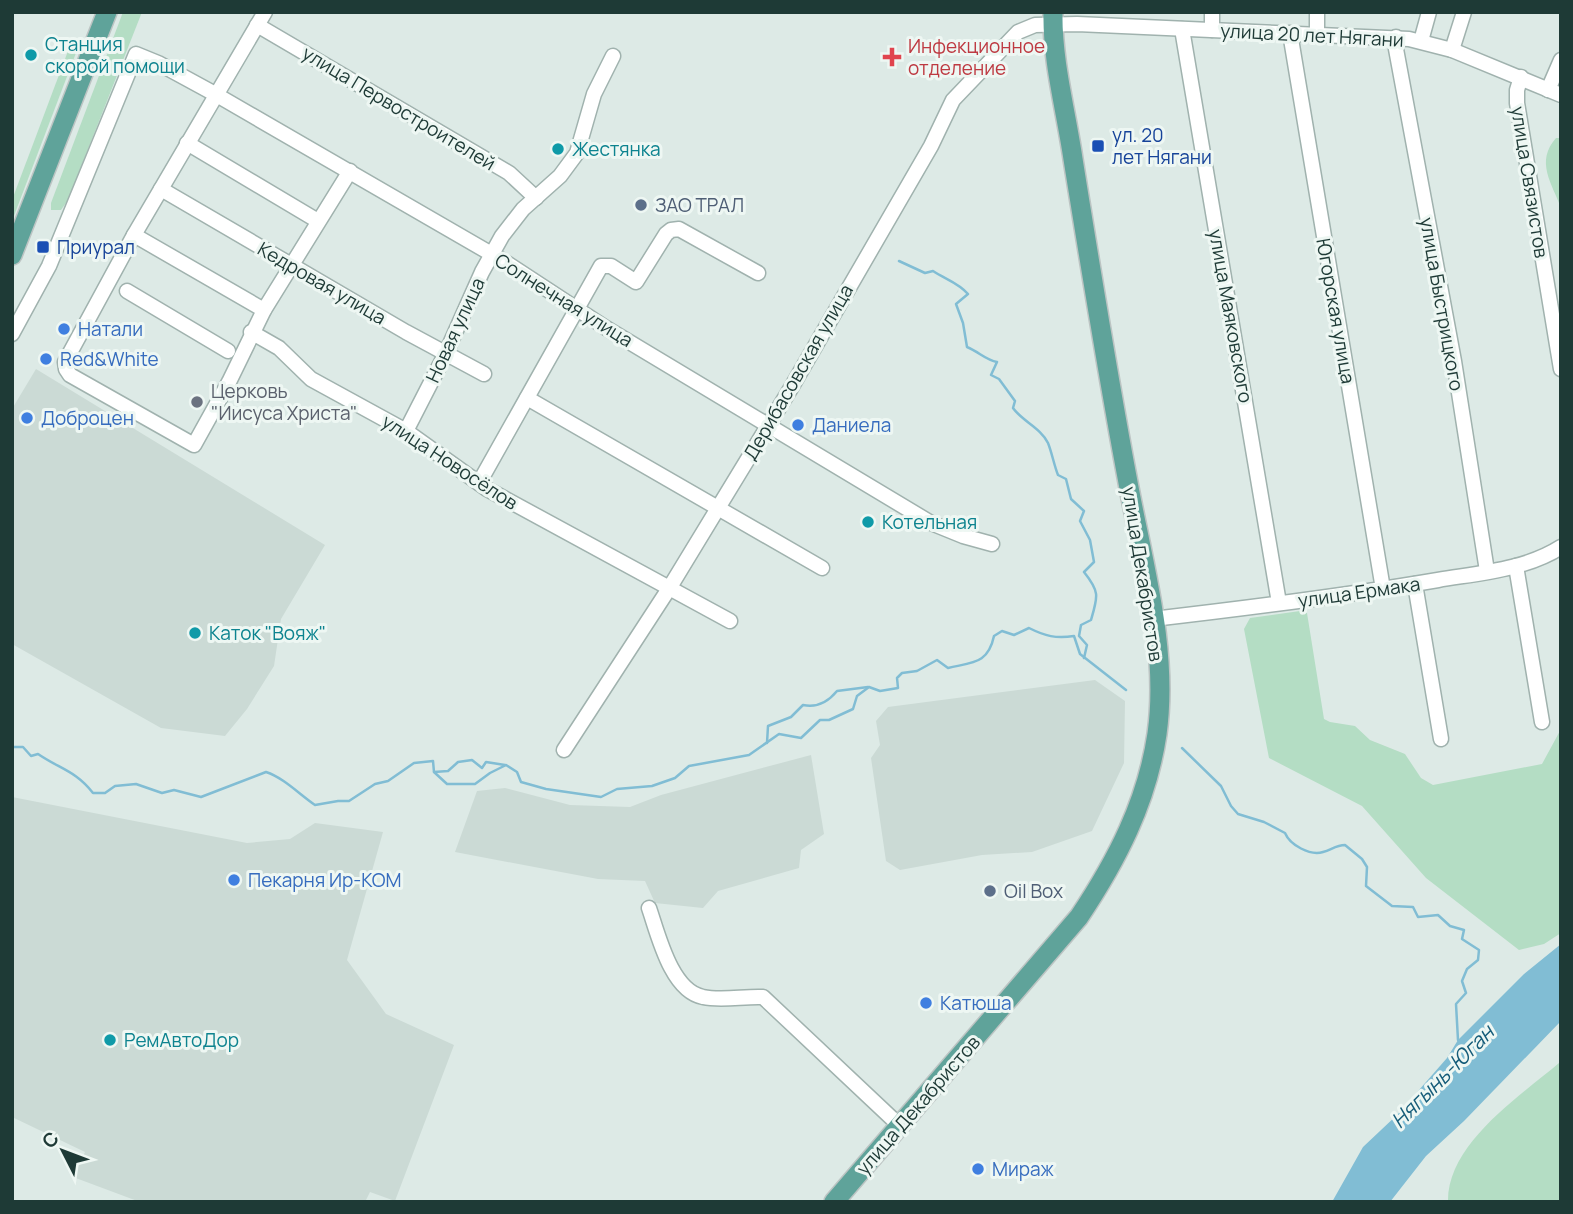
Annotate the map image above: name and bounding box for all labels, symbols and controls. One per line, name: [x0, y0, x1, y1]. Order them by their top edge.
street label: улица 20 лет Нягани: [1220, 17, 1404, 53]
place label: Станция скорой помощи: [45, 31, 185, 79]
place label: Инфекционное отделение: [908, 33, 1045, 81]
street label: улица Первостроителей: [298, 40, 500, 176]
marker: Станция скорой помощи: [23, 47, 39, 63]
marker: Инфекционное отделение: [882, 47, 902, 67]
street label: улица Связистов: [1505, 104, 1555, 260]
place label: ул. 20 лет Нягани: [1112, 122, 1212, 170]
place label: Жестянка: [572, 136, 661, 162]
marker: ул. 20 лет Нягани: [1090, 138, 1106, 154]
marker: Жестянка: [550, 141, 566, 157]
place label: ЗАО ТРАЛ: [655, 192, 744, 218]
marker: ЗАО ТРАЛ: [633, 197, 649, 213]
street label: улица Быстрицкого: [1414, 215, 1470, 393]
street label: улица Маяковского: [1203, 227, 1259, 405]
place label: Приурал: [57, 234, 135, 260]
street label: Кедровая улица: [253, 236, 391, 330]
street label: Югорская улица: [1310, 236, 1362, 386]
marker: Приурал: [35, 239, 51, 255]
street label: Солнечная улица: [490, 247, 638, 353]
street label: Новая улица: [419, 273, 491, 387]
street label: Дерибасовская улица: [737, 279, 859, 465]
place label: Натали: [78, 316, 143, 342]
marker: Натали: [56, 321, 72, 337]
place label: Red&White: [60, 346, 159, 372]
marker: Red&White: [38, 351, 54, 367]
place label: Церковь "Иисуса Христа": [211, 378, 358, 426]
marker: Церковь "Иисуса Христа": [189, 394, 205, 410]
place label: Доброцен: [41, 405, 134, 431]
street label: улица Новосёлов: [377, 408, 523, 516]
marker: Доброцен: [19, 410, 35, 426]
place label: Даниела: [812, 412, 891, 438]
marker: Даниела: [790, 417, 806, 433]
street label: улица Декабристов: [1116, 485, 1170, 663]
place label: Котельная: [882, 509, 977, 535]
marker: Котельная: [860, 514, 876, 530]
street label: улица Ермака: [1296, 571, 1422, 613]
place label: Каток "Вояж": [209, 620, 326, 646]
marker: Каток "Вояж": [187, 625, 203, 641]
place label: Пекарня Ир-КОМ: [248, 867, 402, 893]
marker: Пекарня Ир-КОМ: [226, 872, 242, 888]
place label: Oil Box: [1004, 878, 1063, 904]
marker: Oil Box: [982, 883, 998, 899]
place label: Катюша: [940, 990, 1011, 1016]
marker: Катюша: [918, 995, 934, 1011]
water label: Нягынь-Юган: [1384, 1017, 1501, 1134]
place label: РемАвтоДор: [124, 1027, 239, 1053]
street label: улица Декабристов: [850, 1030, 986, 1180]
marker: РемАвтоДор: [102, 1032, 118, 1048]
north arrow: [28, 1116, 98, 1186]
text: С: [36, 1126, 65, 1154]
place label: Мираж: [992, 1156, 1055, 1182]
marker: Мираж: [970, 1161, 986, 1177]

